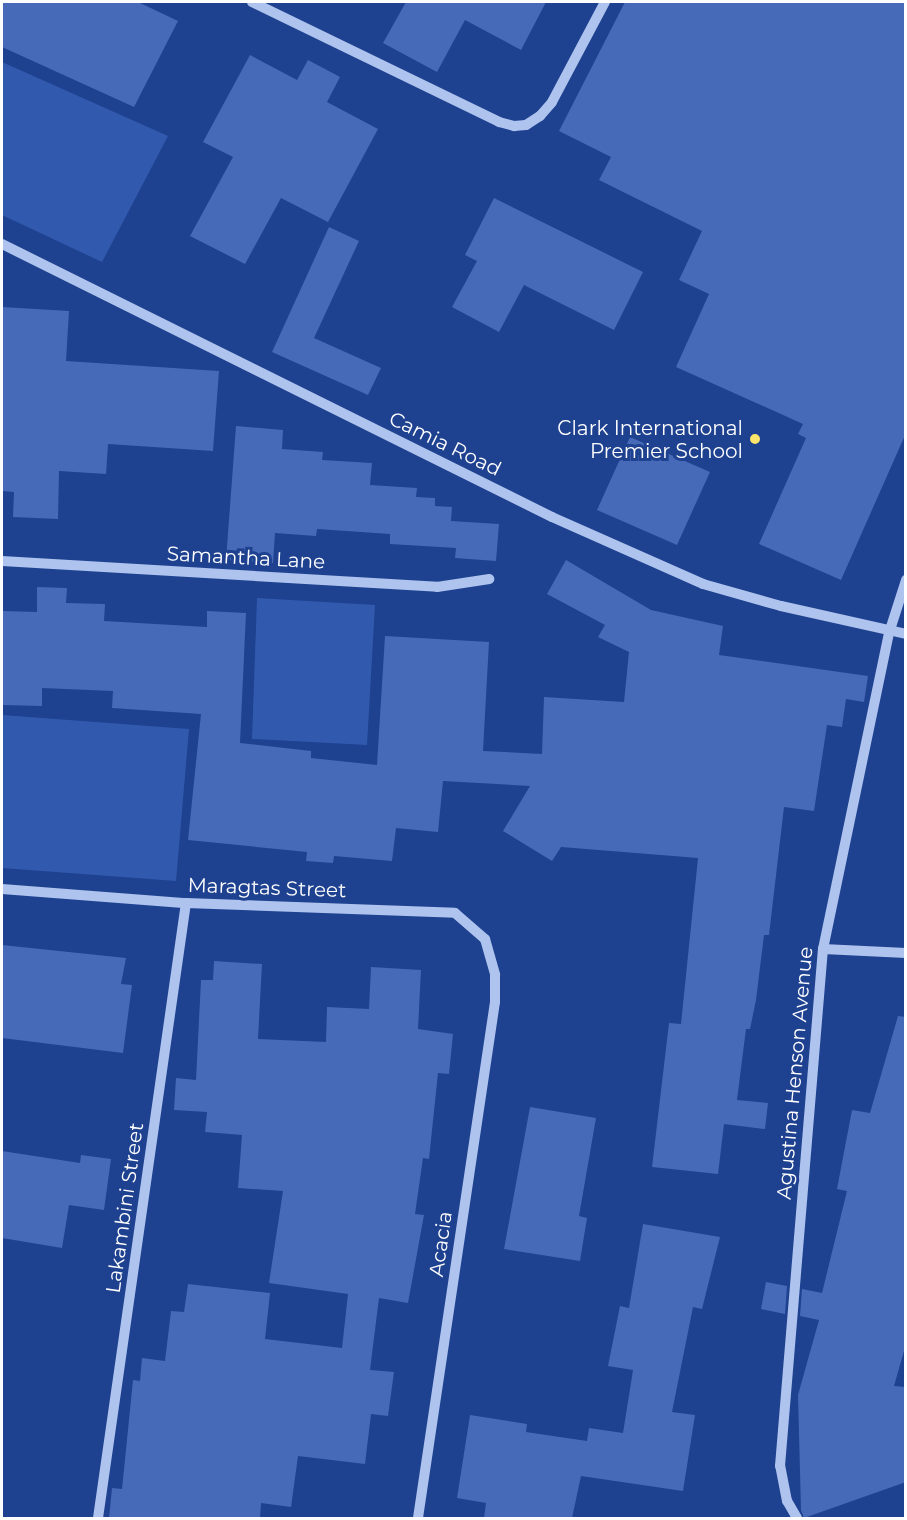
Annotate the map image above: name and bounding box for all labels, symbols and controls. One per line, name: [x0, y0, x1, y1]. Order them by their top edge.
street label: Camia Road: [385, 407, 505, 481]
place label: Clark International Premier School: [557, 416, 743, 463]
marker: Clark International Premier School: [748, 432, 762, 446]
street label: Samantha Lane: [166, 542, 326, 574]
street label: Maragtas Street: [187, 873, 347, 903]
street label: Agustina Henson Avenue: [772, 946, 818, 1200]
street label: Lakambini Street: [101, 1121, 149, 1295]
street label: Acacia: [425, 1210, 457, 1278]

